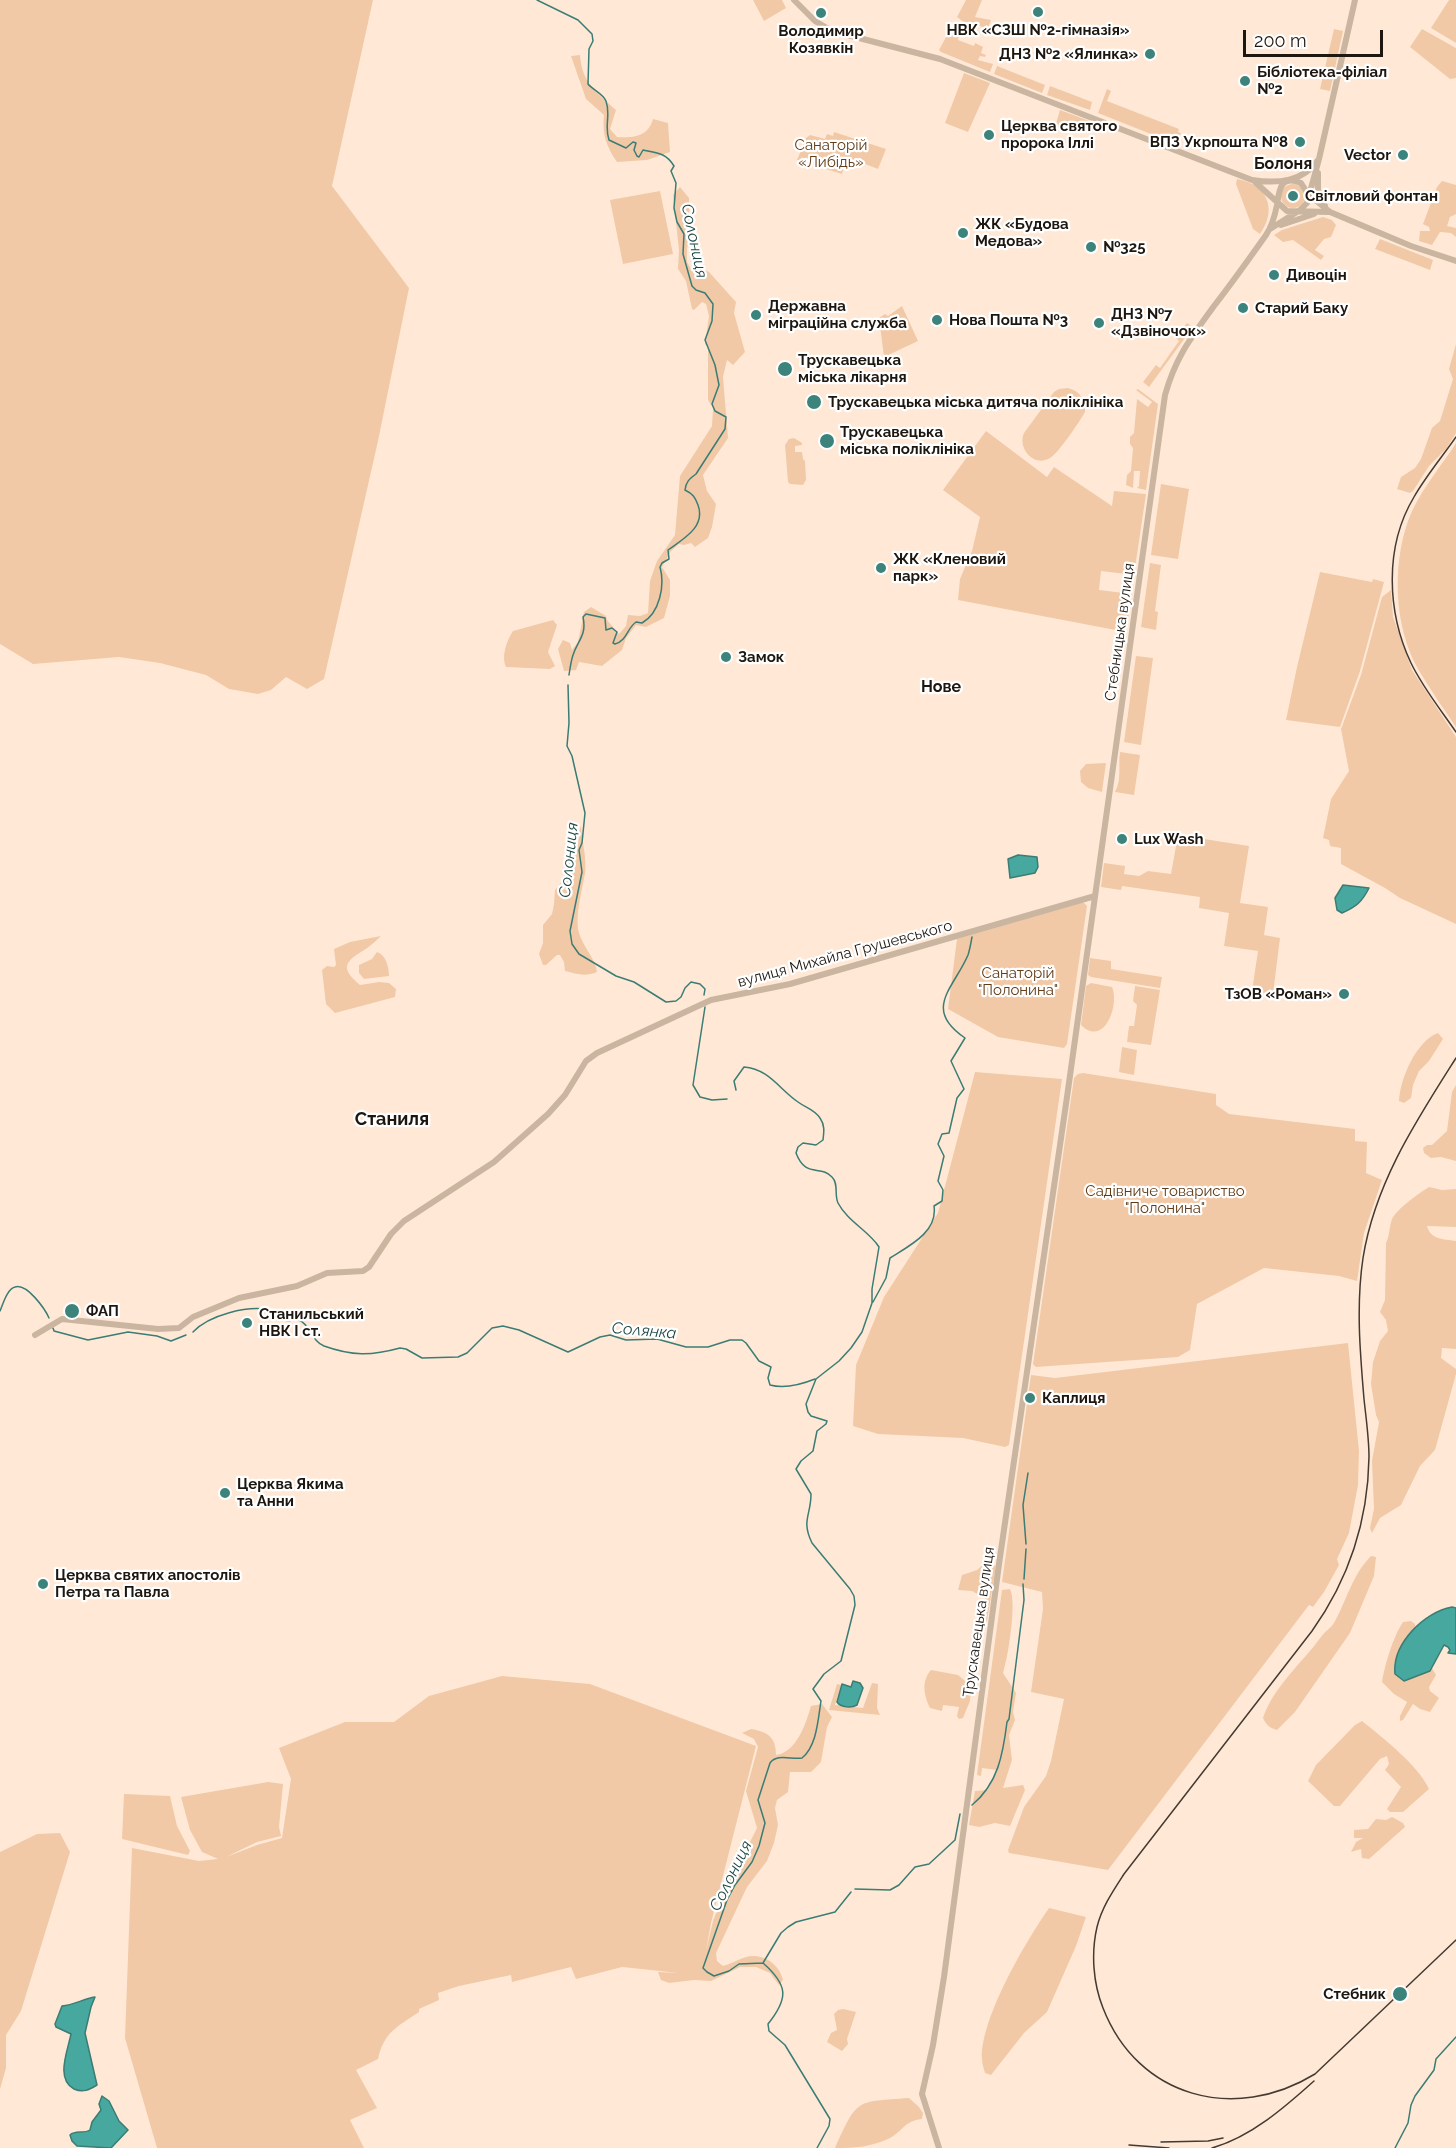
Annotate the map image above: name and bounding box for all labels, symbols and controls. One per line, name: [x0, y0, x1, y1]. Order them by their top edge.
marker: НВК «СЗШ №2-гімназія»: [1031, 5, 1045, 19]
marker: Володимир Козявкін: [814, 6, 828, 20]
scale bar: [1246, 18, 1386, 56]
place label: НВК «СЗШ №2-гімназія»: [946, 21, 1130, 39]
place label: Володимир Козявкін: [778, 22, 864, 57]
text: 200 m: [1254, 30, 1307, 51]
place label: ДНЗ №2 «Ялинка»: [999, 45, 1138, 63]
marker: ДНЗ №2 «Ялинка»: [1143, 47, 1157, 61]
place label: Бібліотека-філіал №2: [1257, 63, 1387, 98]
marker: Бібліотека-філіал №2: [1238, 74, 1252, 88]
place label: Церква святого пророка Іллі: [1001, 117, 1117, 152]
marker: Церква святого пророка Іллі: [982, 128, 996, 142]
place label: ВПЗ Укрпошта №8: [1150, 133, 1288, 151]
marker: ВПЗ Укрпошта №8: [1293, 135, 1307, 149]
park label: Санаторій «Либідь»: [795, 136, 867, 171]
place label: Vector: [1344, 146, 1391, 164]
marker: Vector: [1396, 148, 1410, 162]
district label: Болоня: [1254, 154, 1312, 174]
place label: Світловий фонтан: [1305, 187, 1438, 205]
marker: Світловий фонтан: [1286, 189, 1300, 203]
water label: Солониця: [677, 202, 711, 280]
place label: ЖК «Будова Медова»: [975, 215, 1069, 250]
marker: ЖК «Будова Медова»: [956, 226, 970, 240]
place label: №325: [1103, 238, 1145, 256]
marker: №325: [1084, 240, 1098, 254]
place label: Дивоцін: [1286, 266, 1347, 284]
marker: Дивоцін: [1267, 268, 1281, 282]
place label: Державна міграційна служба: [768, 297, 907, 332]
place label: Старий Баку: [1255, 299, 1348, 317]
marker: Старий Баку: [1236, 301, 1250, 315]
place label: ДНЗ №7 «Дзвіночок»: [1111, 305, 1206, 340]
marker: Державна міграційна служба: [749, 308, 763, 322]
place label: Нова Пошта №3: [949, 311, 1068, 329]
marker: Нова Пошта №3: [930, 313, 944, 327]
marker: ДНЗ №7 «Дзвіночок»: [1092, 316, 1106, 330]
place label: Трускавецька міська лікарня: [798, 351, 907, 386]
marker: Трускавецька міська лікарня: [776, 360, 794, 378]
marker: Трускавецька міська дитяча поліклініка: [805, 393, 823, 411]
place label: Трускавецька міська дитяча поліклініка: [828, 393, 1123, 411]
place label: Трускавецька міська поліклініка: [840, 423, 974, 458]
marker: Трускавецька міська поліклініка: [818, 432, 836, 450]
place label: ЖК «Кленовий парк»: [893, 550, 1006, 585]
marker: ЖК «Кленовий парк»: [874, 561, 888, 575]
street label: Стебницька вулиця: [1101, 562, 1139, 702]
place label: Замок: [738, 648, 784, 666]
marker: Замок: [719, 650, 733, 664]
district label: Нове: [921, 677, 961, 697]
water label: Солониця: [555, 821, 583, 899]
place label: Lux Wash: [1134, 830, 1204, 848]
marker: Lux Wash: [1115, 832, 1129, 846]
street label: вулиця Михайла Грушевського: [736, 917, 954, 991]
park label: Санаторій "Полонина": [978, 964, 1058, 999]
place label: ТзОВ «Роман»: [1225, 985, 1332, 1003]
marker: ТзОВ «Роман»: [1337, 987, 1351, 1001]
district label: Станиля: [355, 1109, 429, 1131]
park label: Садівниче товариство "Полонина": [1085, 1182, 1245, 1217]
marker: ФАП: [63, 1302, 81, 1320]
place label: ФАП: [86, 1302, 119, 1320]
place label: Станильський НВК І ст.: [259, 1305, 364, 1340]
marker: Станильський НВК І ст.: [240, 1316, 254, 1330]
water label: Солянка: [611, 1319, 677, 1343]
place label: Каплиця: [1042, 1389, 1105, 1407]
marker: Каплиця: [1023, 1391, 1037, 1405]
place label: Церква Якима та Анни: [237, 1475, 344, 1510]
marker: Церква Якима та Анни: [218, 1486, 232, 1500]
street label: Трускавецька вулиця: [960, 1546, 998, 1698]
place label: Церква святих апостолів Петра та Павла: [55, 1566, 240, 1601]
marker: Церква святих апостолів Петра та Павла: [36, 1577, 50, 1591]
water label: Солониця: [706, 1838, 756, 1914]
place label: Стебник: [1323, 1985, 1386, 2003]
marker: Стебник: [1391, 1985, 1409, 2003]

